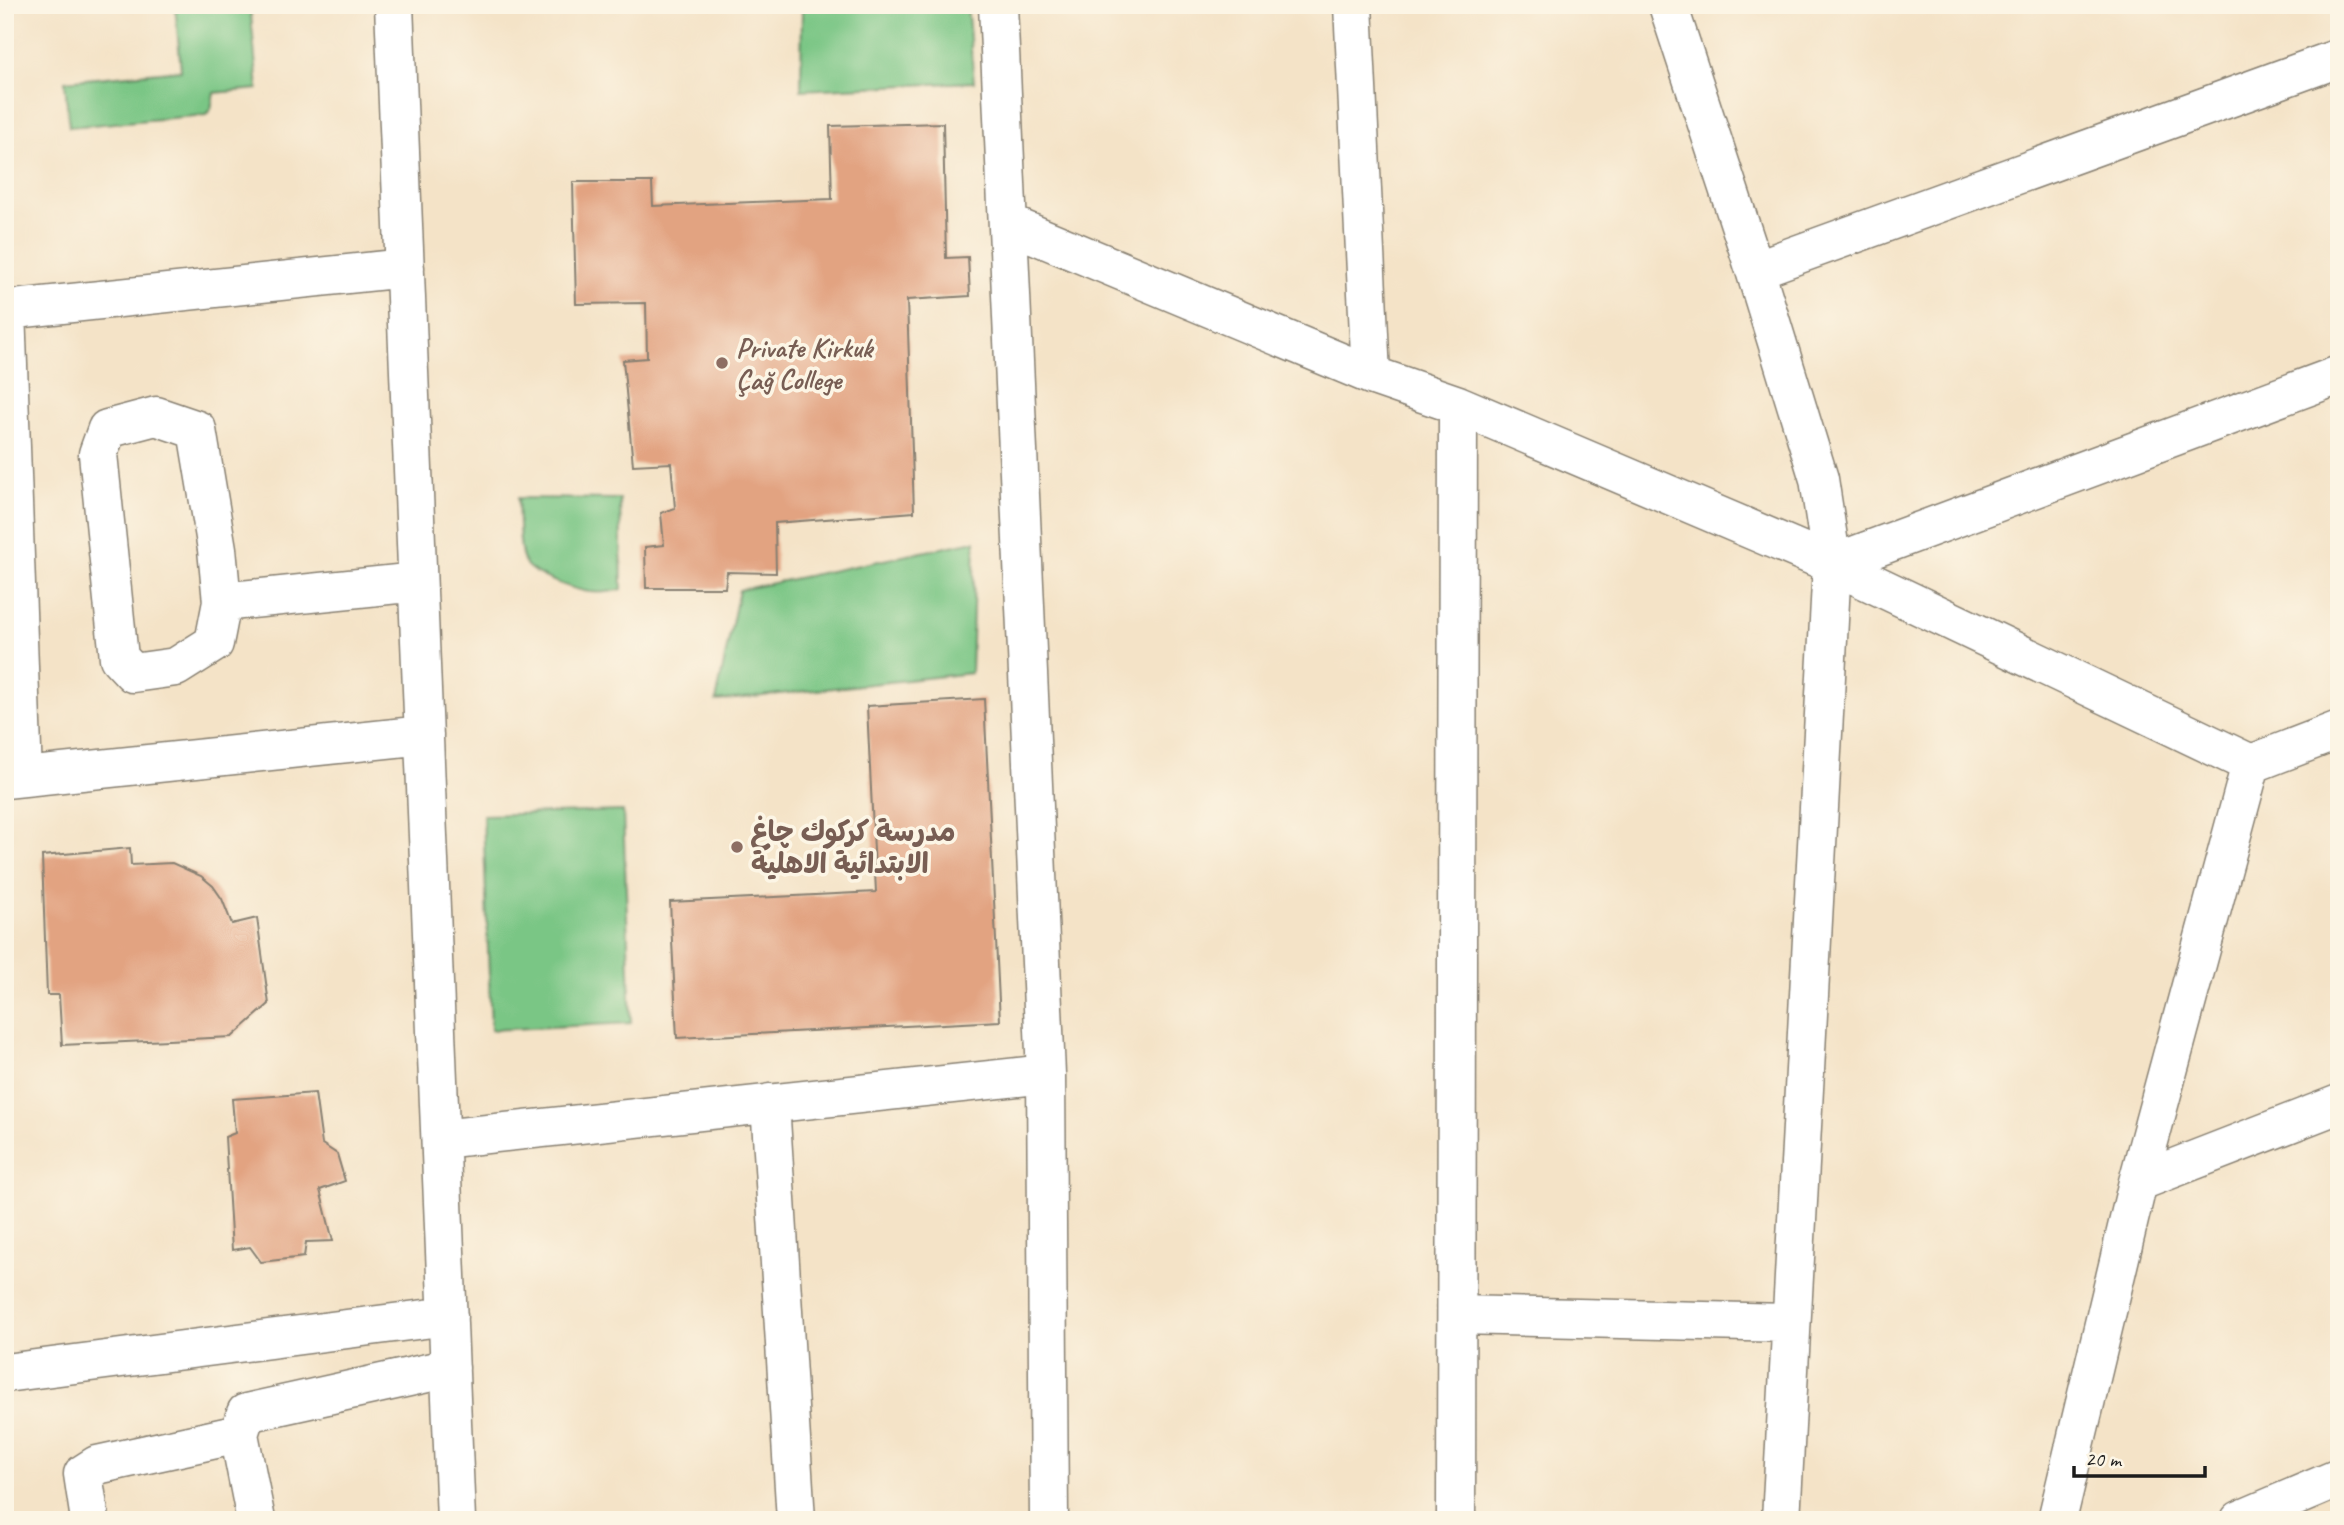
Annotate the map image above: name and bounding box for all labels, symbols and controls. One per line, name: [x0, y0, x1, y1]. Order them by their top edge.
place label: Private Kirkuk Çağ College: [736, 330, 875, 397]
marker: Private Kirkuk Çağ College: [714, 355, 730, 371]
place label: مدرسة كركوك چاغ الابتدائية الاهلية: [751, 814, 956, 881]
marker: مدرسة كركوك چاغ الابتدائية الاهلية: [729, 839, 745, 855]
scale bar: [2074, 1434, 2206, 1478]
text: 20 m: [2085, 1446, 2123, 1472]

